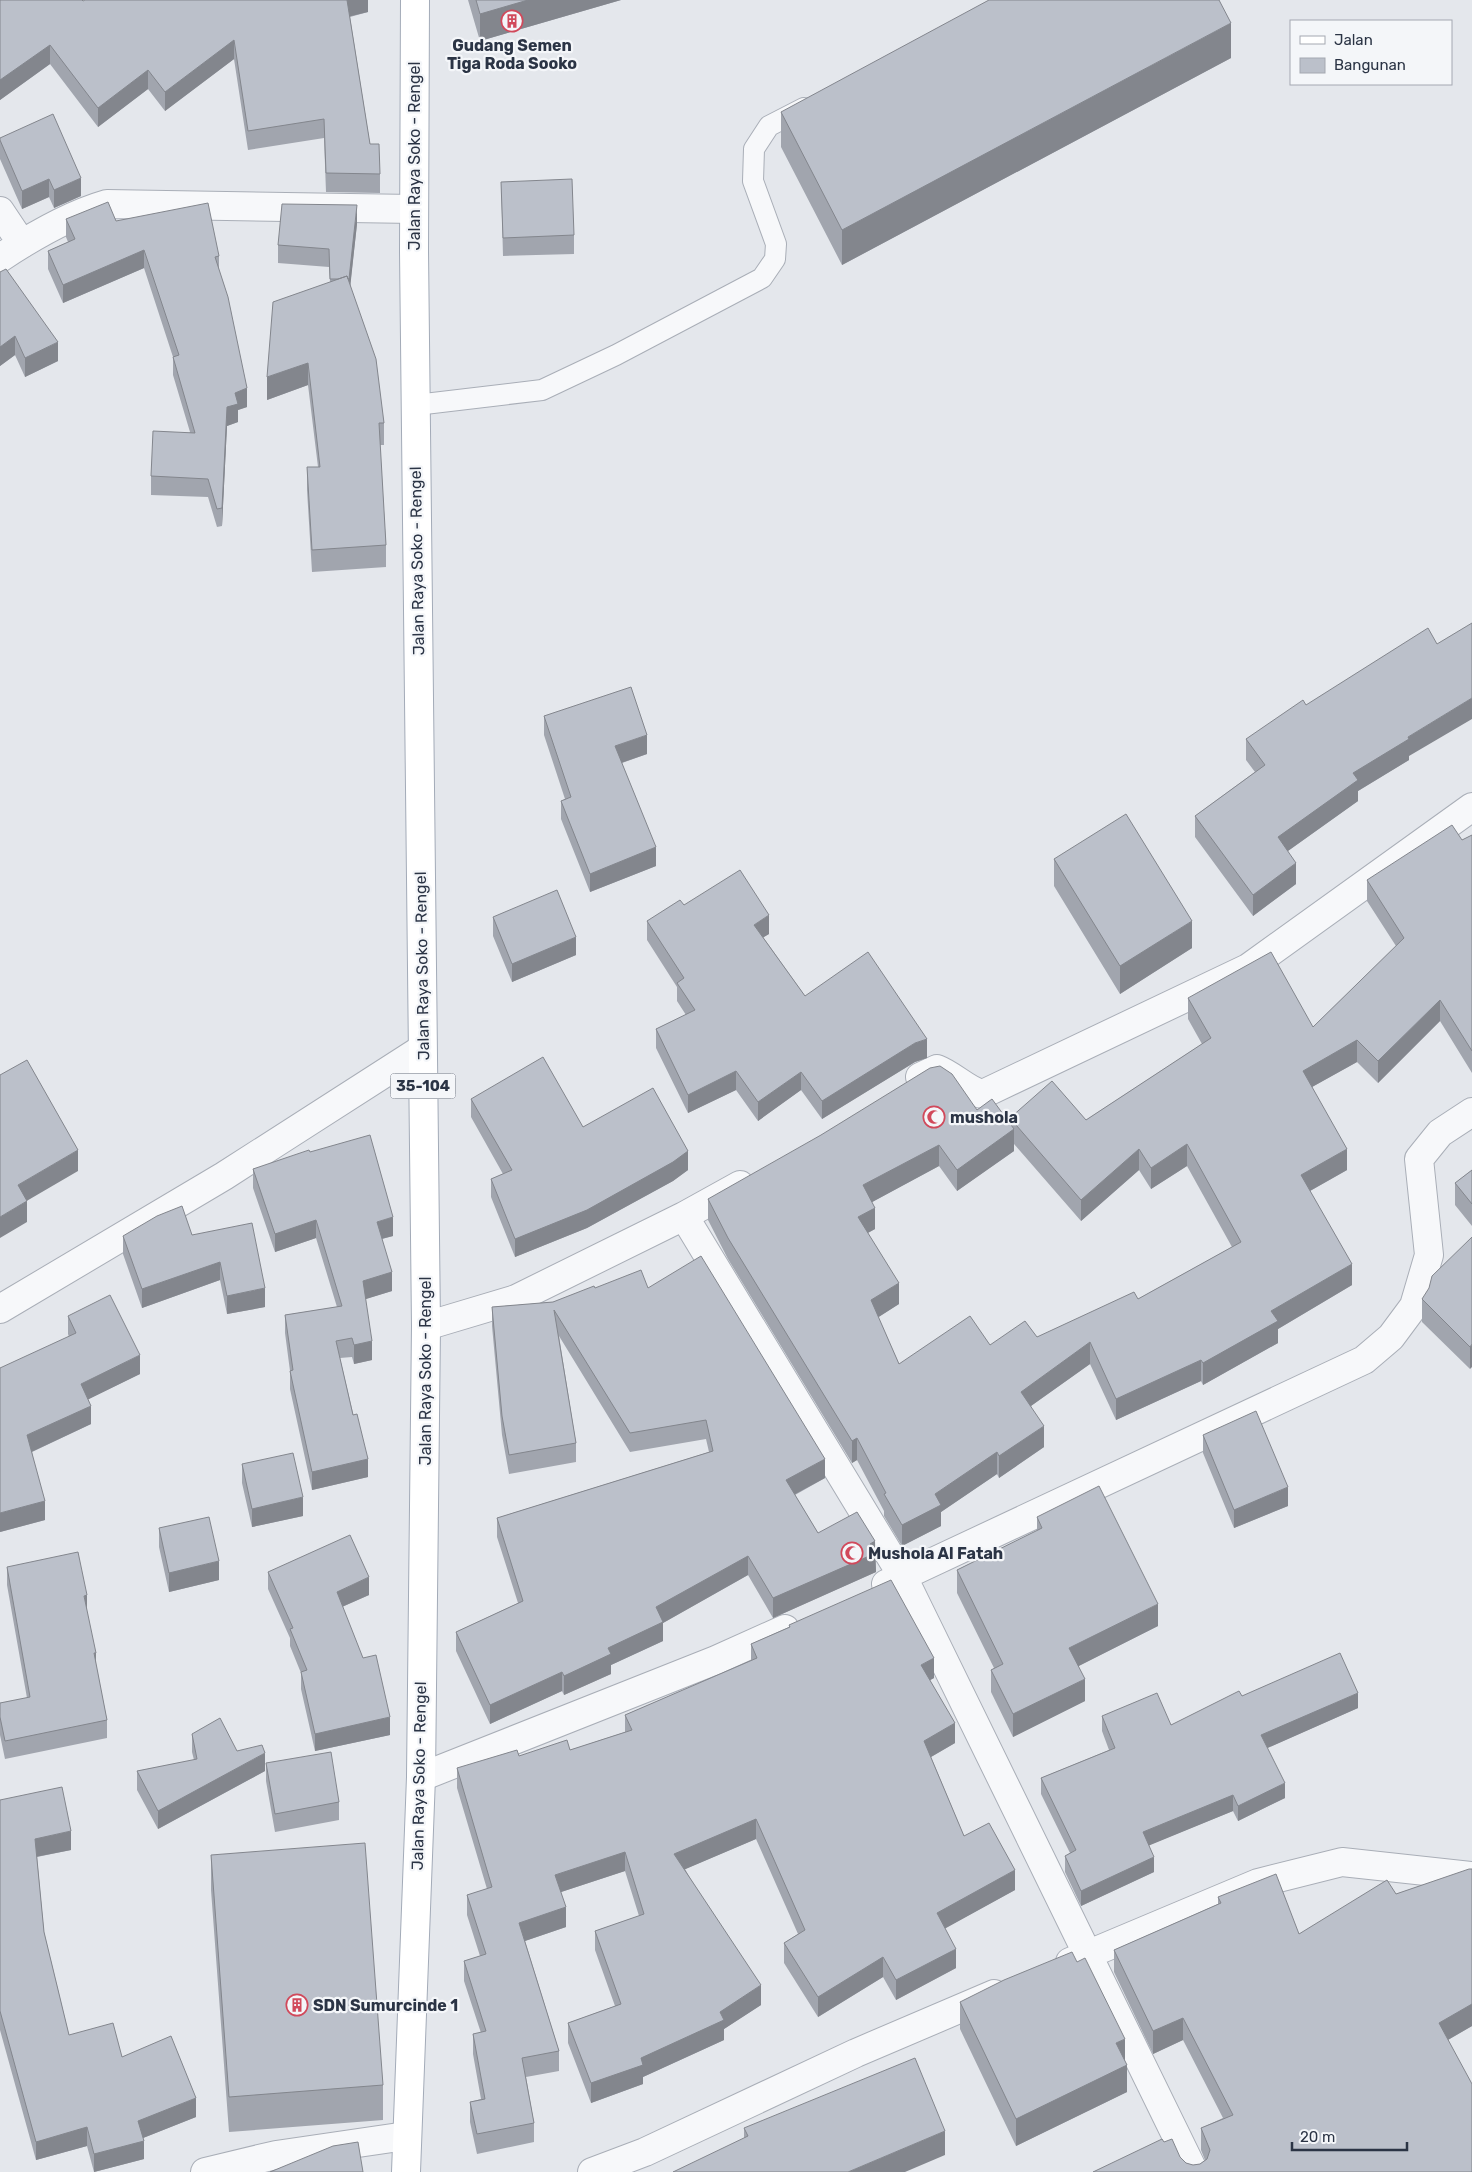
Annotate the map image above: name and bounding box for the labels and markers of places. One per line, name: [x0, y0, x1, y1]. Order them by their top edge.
building icon: Gudang Semen Tiga Roda Sooko: [500, 9, 524, 33]
place label: Gudang Semen Tiga Roda Sooko: [447, 36, 577, 73]
mosque icon: mushola: [922, 1105, 946, 1129]
place label: mushola: [950, 1108, 1018, 1127]
mosque icon: Mushola Al Fatah: [840, 1541, 864, 1565]
place label: Mushola Al Fatah: [868, 1544, 1003, 1563]
building icon: SDN Sumurcinde 1: [285, 1993, 309, 2017]
place label: SDN Sumurcinde 1: [313, 1996, 458, 2015]

